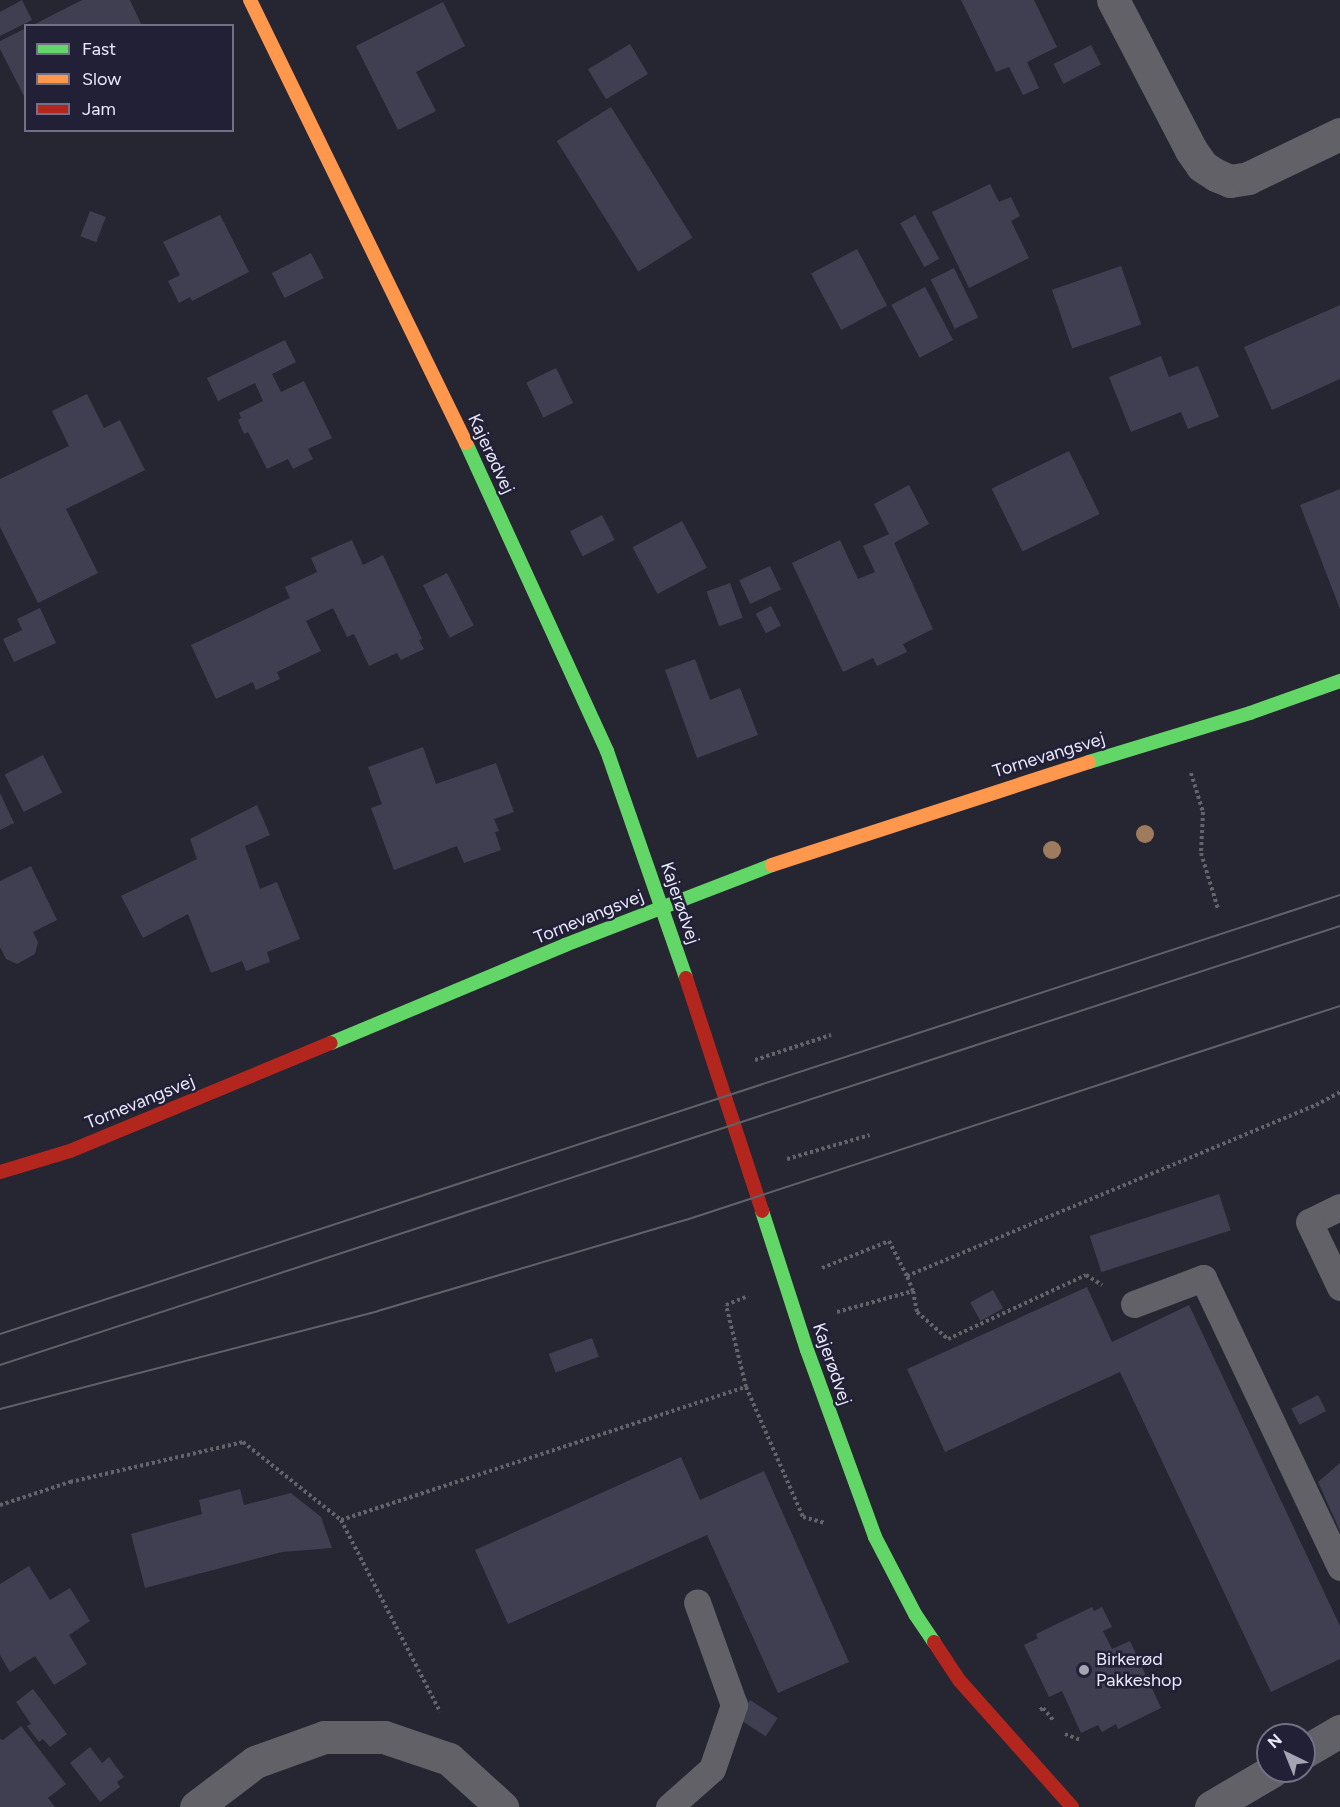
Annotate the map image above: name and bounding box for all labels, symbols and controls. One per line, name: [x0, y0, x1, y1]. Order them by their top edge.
legend: [24, 24, 234, 132]
text: Fast: [82, 38, 116, 60]
text: Slow: [82, 68, 121, 90]
text: Jam: [82, 98, 116, 120]
street label: Kajerødvej: [463, 411, 519, 497]
street label: Tornevangsvej: [990, 728, 1108, 782]
street label: Kajerødvej: [656, 859, 704, 947]
street label: Tornevangsvej: [531, 885, 647, 949]
street label: Tornevangsvej: [82, 1070, 198, 1134]
street label: Kajerødvej: [808, 1320, 856, 1408]
place label: Birkerød Pakkeshop: [1096, 1649, 1182, 1692]
marker: Birkerød Pakkeshop: [1077, 1663, 1091, 1677]
north arrow: [1256, 1723, 1316, 1783]
text: N: [1264, 1730, 1286, 1752]

